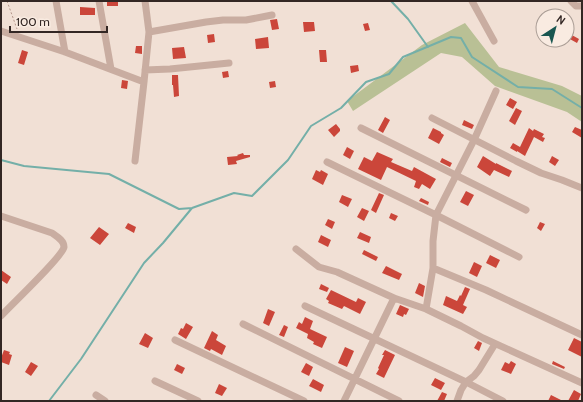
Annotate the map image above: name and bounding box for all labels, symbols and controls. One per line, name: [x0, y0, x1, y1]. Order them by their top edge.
scale bar: [10, 8, 107, 34]
north arrow: [535, 8, 575, 48]
text: N: [554, 12, 568, 28]
text: 100 m: [16, 14, 50, 29]

